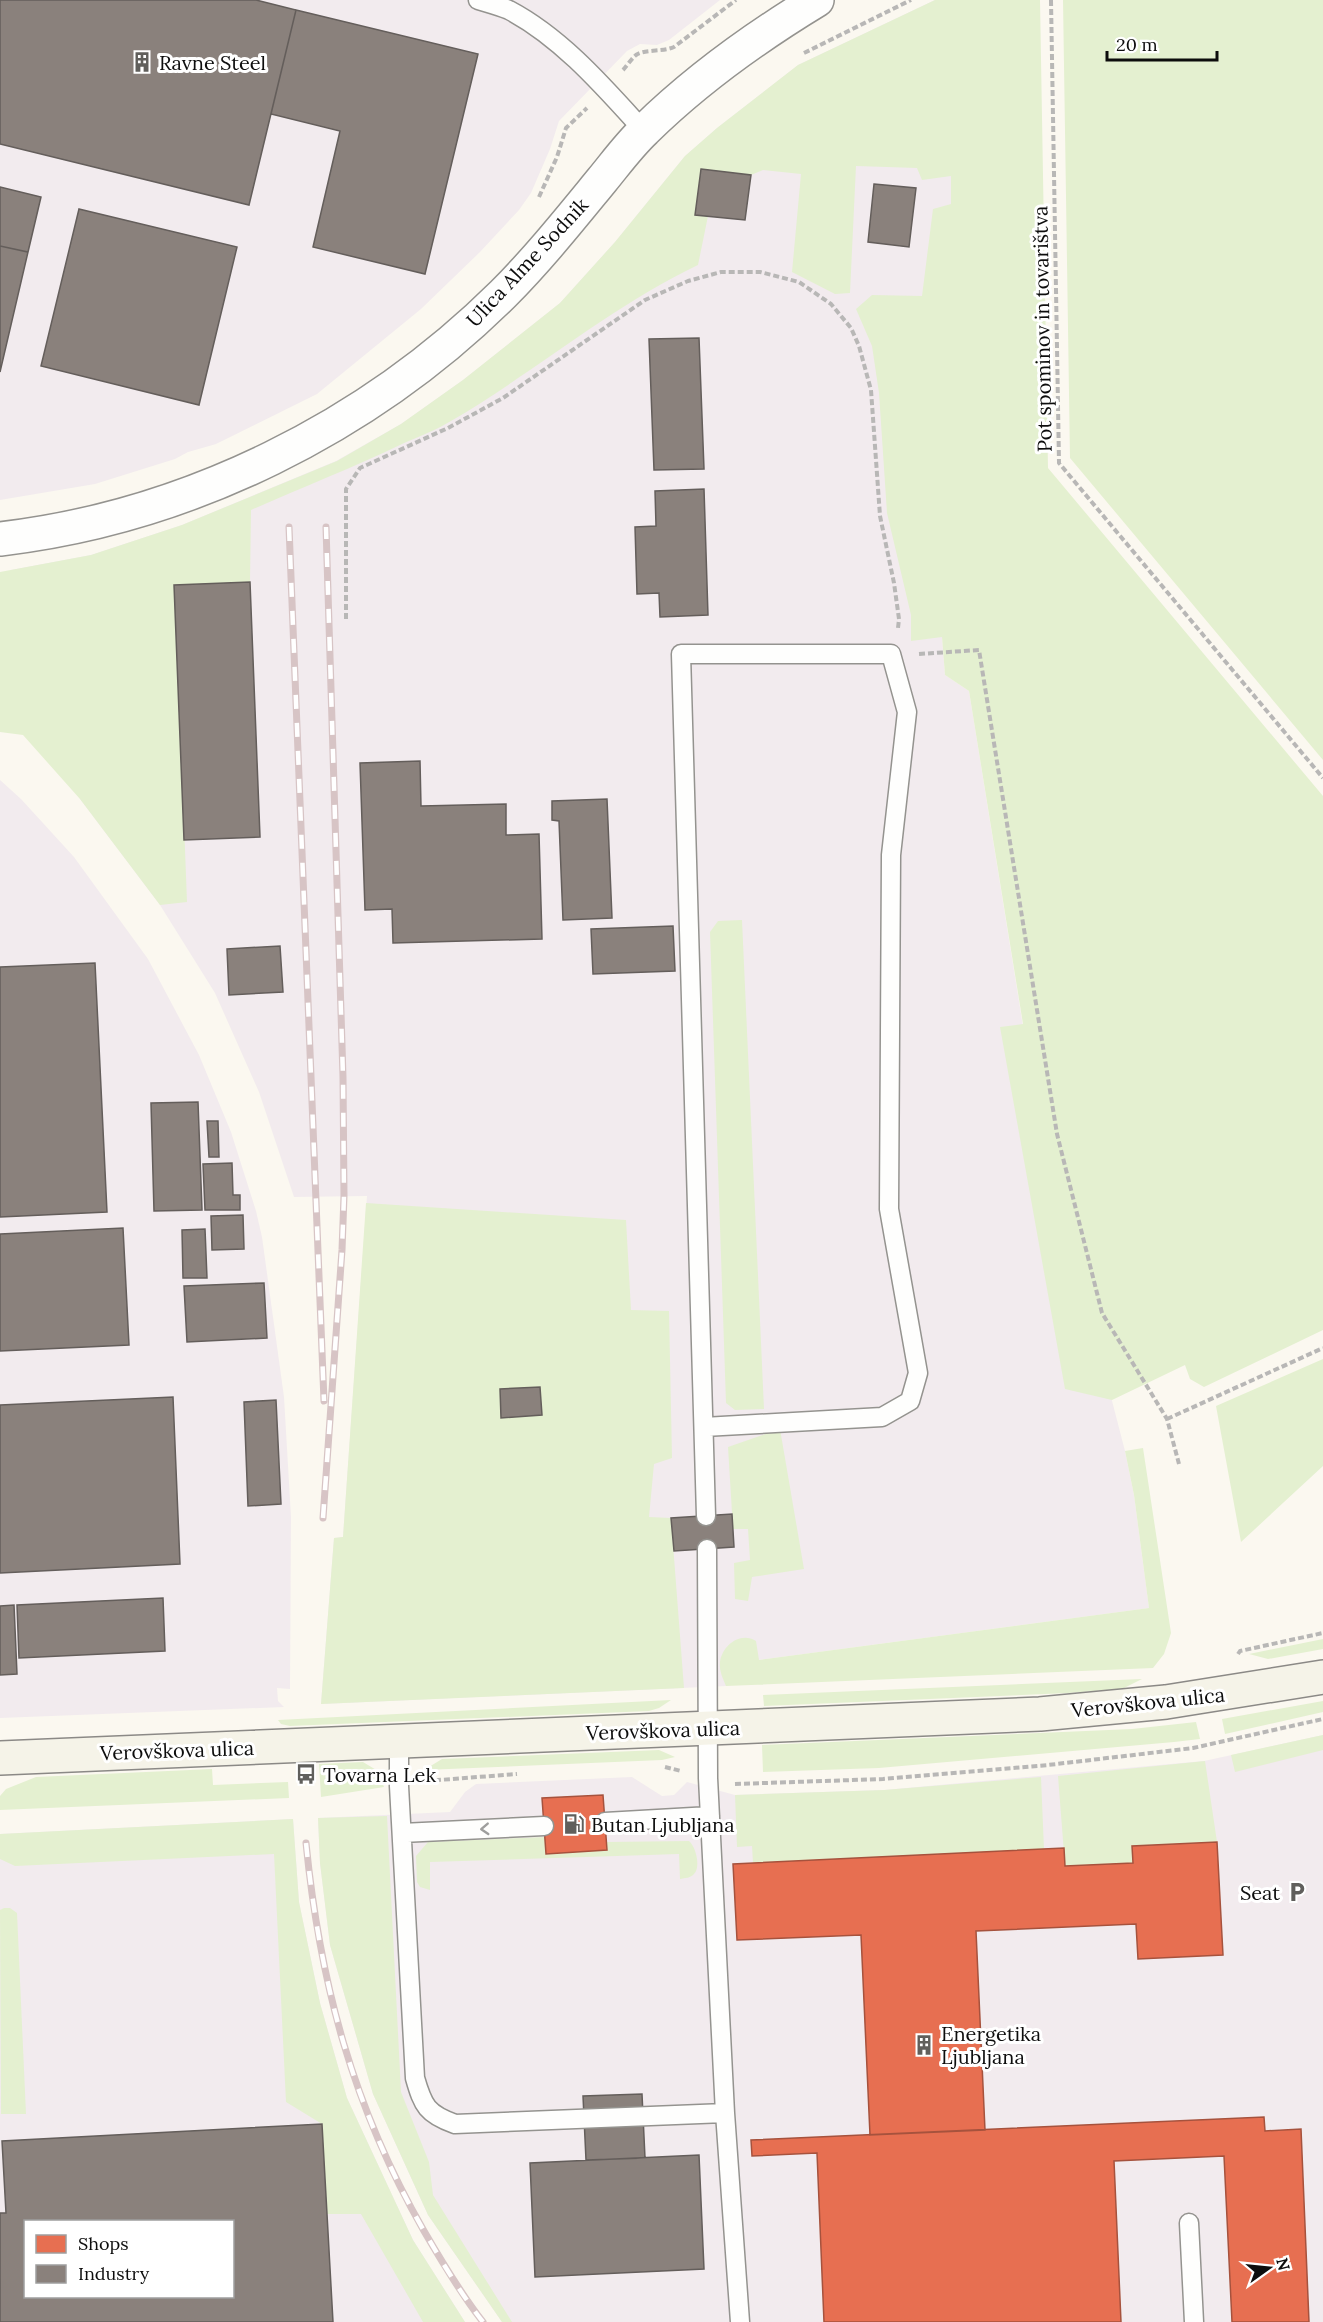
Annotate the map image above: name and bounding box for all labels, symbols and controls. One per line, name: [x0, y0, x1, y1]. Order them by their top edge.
scale bar: [1107, 24, 1216, 62]
text: 20 m: [1116, 33, 1158, 56]
building icon: Ravne Steel: [130, 50, 154, 74]
place label: Ravne Steel: [159, 50, 266, 75]
street label: Ulica Alme Sodnik: [461, 192, 594, 332]
street label: Pot spominov in tovarištva: [1027, 206, 1057, 452]
street label: Verovškova ulica: [1069, 1682, 1226, 1723]
street label: Verovškova ulica: [585, 1715, 740, 1745]
street label: Verovškova ulica: [99, 1735, 254, 1765]
bus stop icon: Tovarna Lek: [294, 1762, 318, 1786]
place label: Tovarna Lek: [323, 1762, 436, 1787]
fuel station icon: Butan Ljubljana: [562, 1812, 586, 1836]
place label: Butan Ljubljana: [591, 1812, 735, 1837]
one-way arrow: [481, 1822, 490, 1835]
place label: Seat: [1240, 1880, 1280, 1905]
parking icon: Seat: [1285, 1880, 1309, 1904]
place label: Energetika Ljubljana: [941, 2021, 1041, 2069]
building icon: Energetika Ljubljana: [912, 2033, 936, 2057]
legend: [24, 2220, 234, 2298]
text: Shops: [78, 2232, 129, 2255]
north arrow: [1239, 2238, 1299, 2298]
text: N: [1272, 2256, 1295, 2273]
text: Industry: [78, 2262, 150, 2285]

